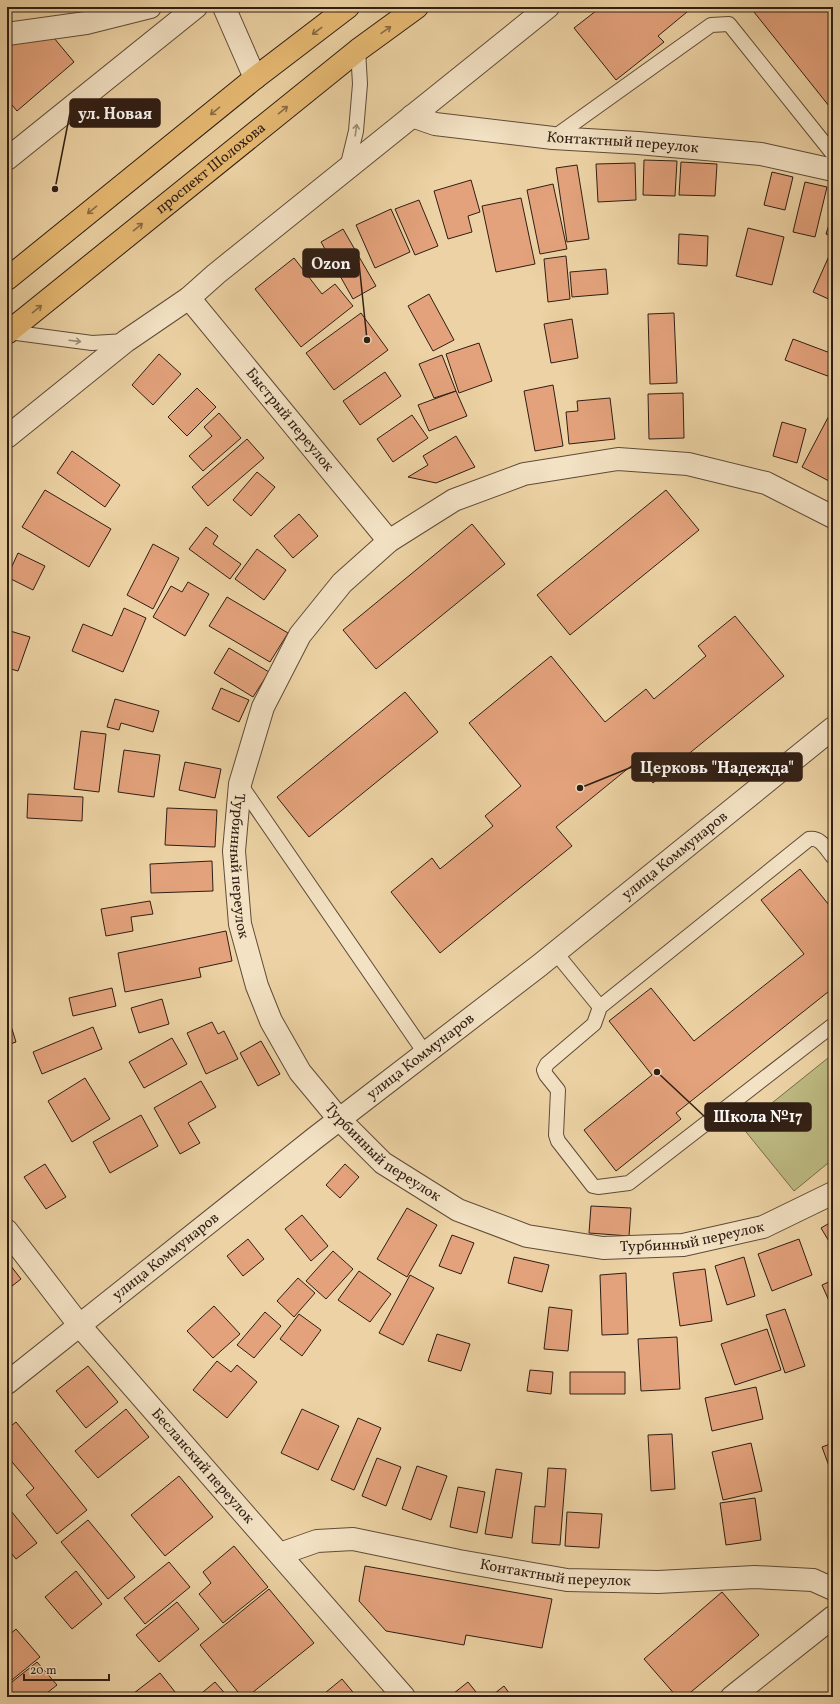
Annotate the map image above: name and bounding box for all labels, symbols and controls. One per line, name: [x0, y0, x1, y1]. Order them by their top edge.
one-way arrow: [312, 26, 323, 35]
one-way arrow: [380, 26, 391, 34]
callout: ул. Новая: [70, 99, 160, 127]
text: ул. Новая: [78, 104, 152, 126]
one-way arrow: [209, 106, 220, 115]
one-way arrow: [278, 106, 289, 115]
street label: проспект Шолохова: [151, 118, 271, 219]
one-way arrow: [352, 124, 360, 137]
street label: Контактный переулок: [545, 127, 700, 159]
one-way arrow: [86, 206, 97, 215]
one-way arrow: [133, 223, 144, 232]
callout: Ozon: [303, 249, 359, 277]
text: Ozon: [311, 254, 351, 276]
one-way arrow: [32, 304, 43, 313]
one-way arrow: [68, 337, 81, 345]
street label: Быстрый переулок: [240, 364, 338, 476]
callout: Церковь "Надежда": [632, 753, 802, 781]
text: Церковь "Надежда": [640, 758, 794, 780]
street label: Турбинный переулок: [223, 792, 254, 941]
street label: улица Коммунаров: [617, 806, 732, 905]
street label: улица Коммунаров: [362, 1008, 479, 1105]
street label: Турбинный переулок: [320, 1099, 445, 1207]
callout: Школа №17: [705, 1103, 811, 1131]
text: Школа №17: [713, 1107, 803, 1129]
street label: улица Коммунаров: [108, 1208, 224, 1306]
street label: Турбинный переулок: [619, 1217, 766, 1258]
street label: Бесланский переулок: [146, 1404, 259, 1529]
street label: Контактный переулок: [478, 1554, 631, 1592]
scale bar: [24, 1656, 109, 1682]
text: 20 m: [30, 1663, 57, 1679]

